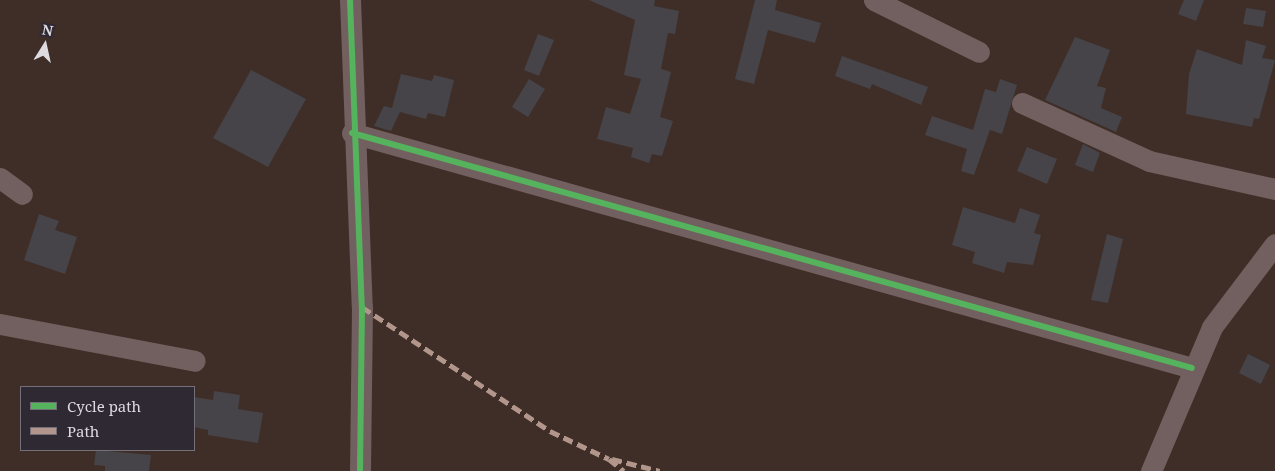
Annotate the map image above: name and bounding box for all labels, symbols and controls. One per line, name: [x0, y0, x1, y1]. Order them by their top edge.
text: N: [41, 19, 55, 40]
north arrow: [20, 20, 70, 70]
legend: [20, 386, 195, 451]
text: Cycle path: [67, 396, 141, 416]
text: Path: [67, 421, 99, 441]

